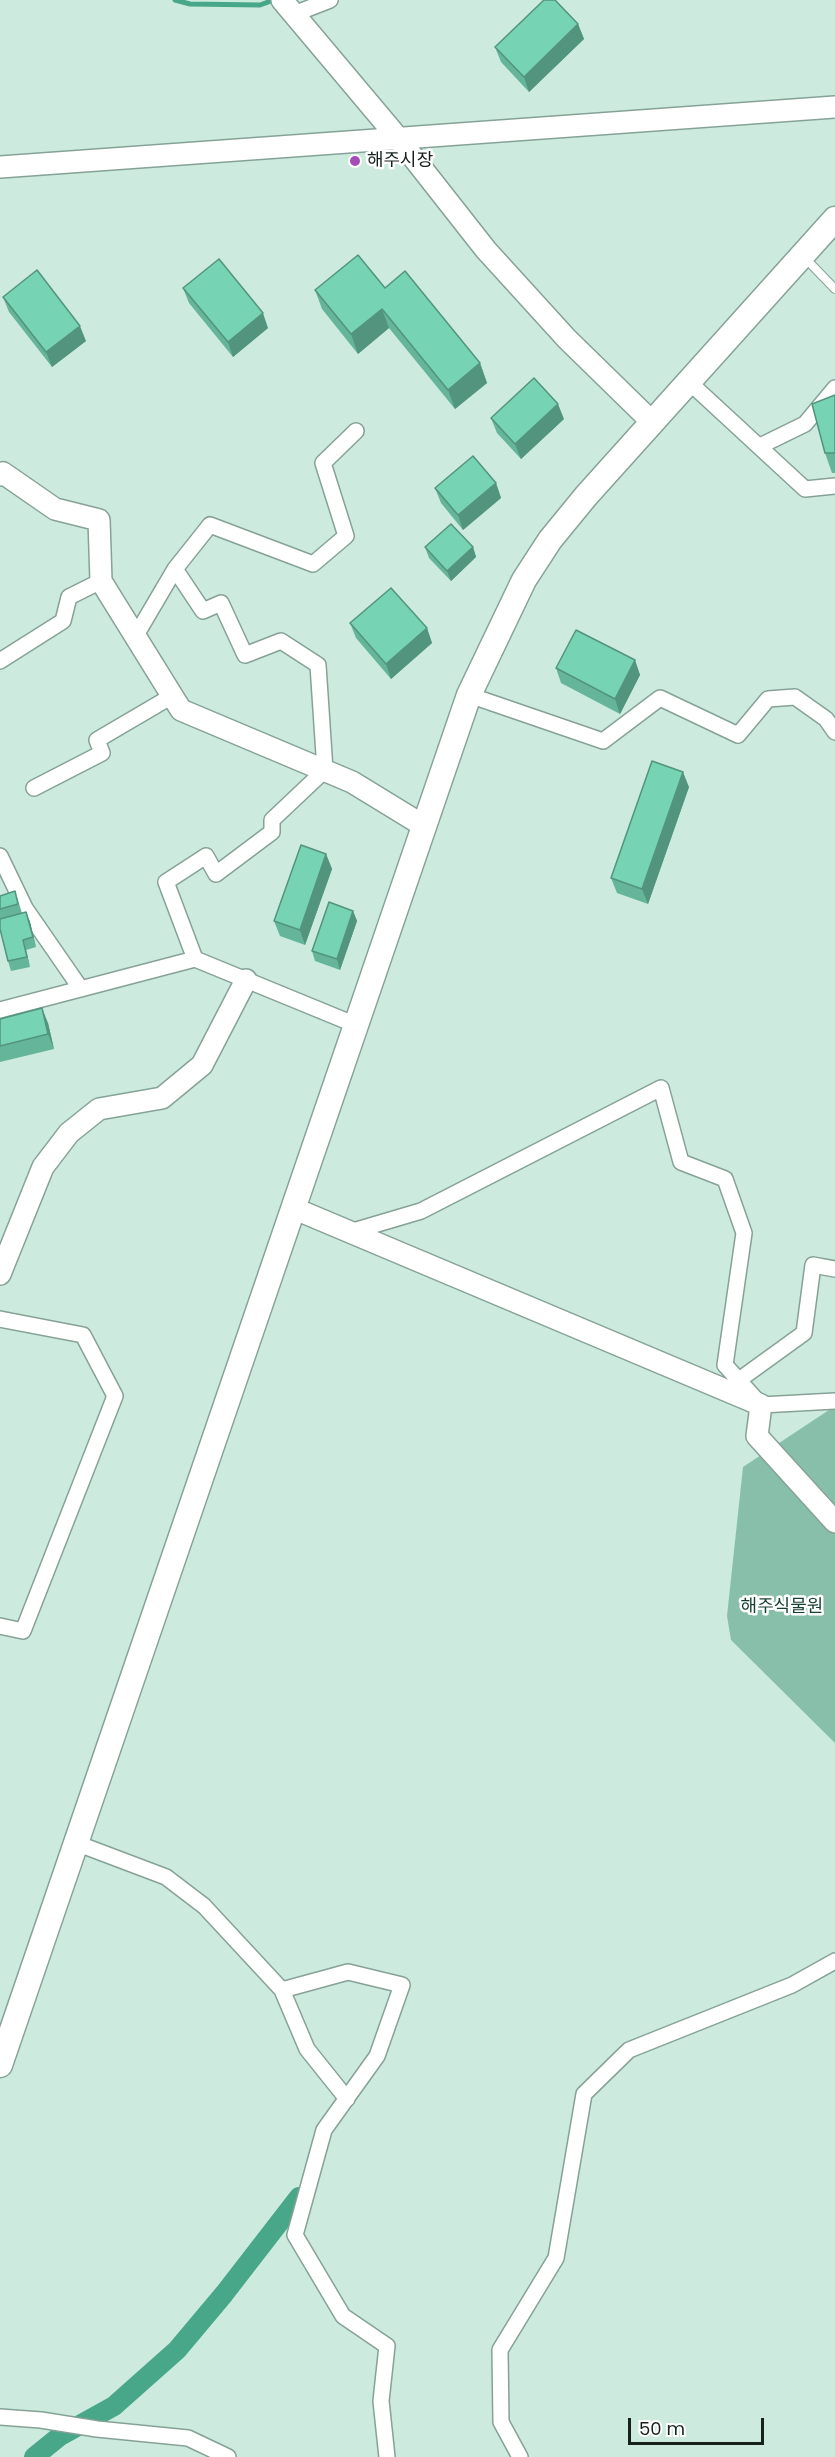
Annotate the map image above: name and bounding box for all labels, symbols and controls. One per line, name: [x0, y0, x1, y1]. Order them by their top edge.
place label: 해주시장: [367, 150, 433, 172]
marker: 해주시장: [348, 154, 362, 168]
park label: 해주식물원: [741, 1596, 823, 1618]
scale bar: [631, 2406, 768, 2444]
text: 50 m: [639, 2416, 685, 2441]

